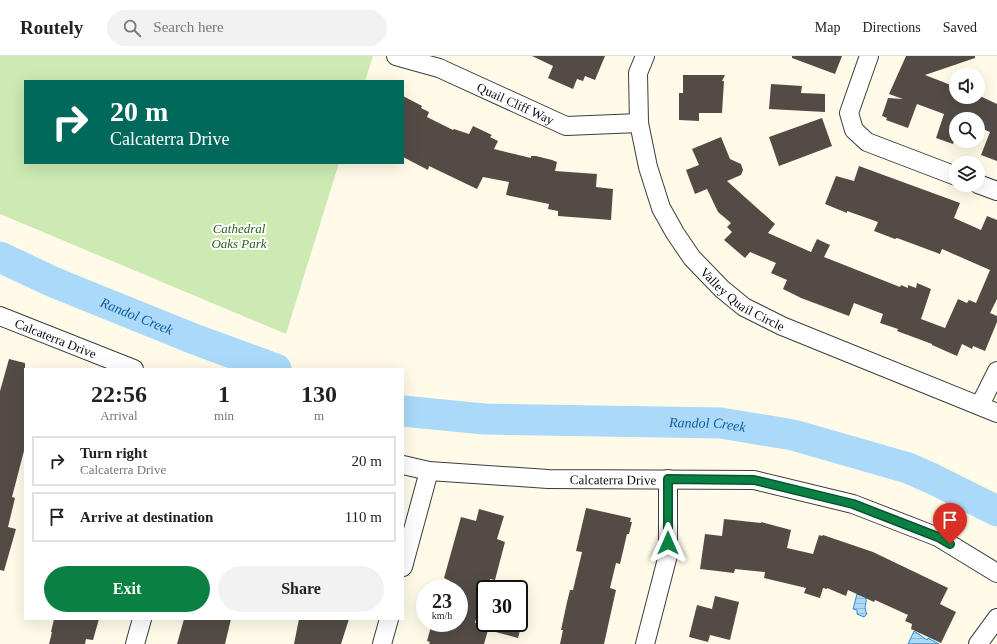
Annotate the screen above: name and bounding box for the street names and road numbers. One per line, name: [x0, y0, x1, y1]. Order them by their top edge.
street label: Quail Cliff Way: [475, 79, 557, 128]
street label: Valley Quail Circle: [697, 264, 787, 334]
street label: Calcaterra Drive: [13, 316, 99, 361]
street label: Calcaterra Drive: [570, 472, 657, 488]

